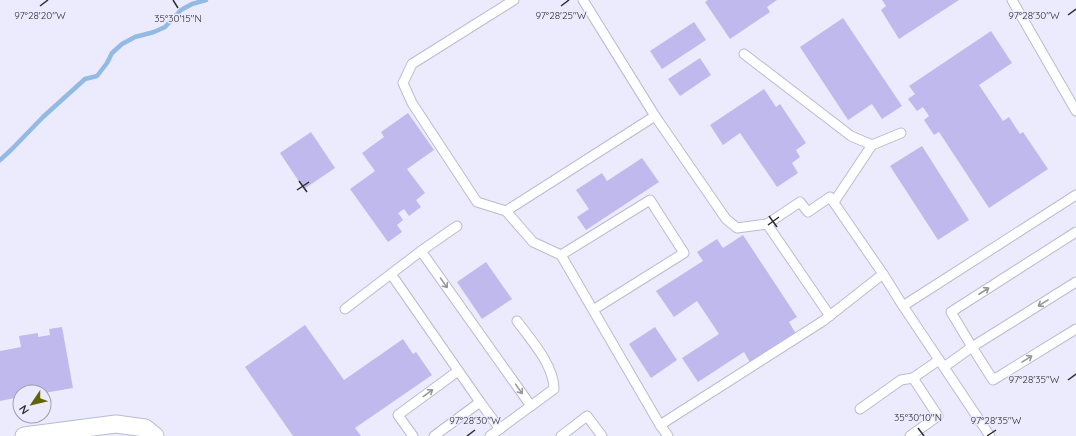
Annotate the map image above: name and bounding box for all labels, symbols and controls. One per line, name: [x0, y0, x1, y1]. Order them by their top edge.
text: 97°28'20"W: [14, 9, 66, 22]
text: 97°28'25"W: [535, 9, 587, 22]
text: 97°28'30"W: [1008, 9, 1060, 22]
text: 35°30'15"N: [154, 12, 202, 25]
one-way arrow: [440, 277, 448, 288]
one-way arrow: [978, 287, 989, 295]
one-way arrow: [1038, 299, 1049, 307]
one-way arrow: [1021, 355, 1032, 363]
text: 97°28'35"W: [1009, 373, 1060, 386]
one-way arrow: [515, 383, 523, 394]
north arrow: [12, 384, 52, 424]
one-way arrow: [423, 389, 434, 397]
text: N: [16, 402, 32, 417]
text: 35°30'10"N: [894, 411, 942, 424]
text: 97°28'30"W: [449, 414, 501, 427]
text: 97°28'35"W: [971, 414, 1022, 427]

